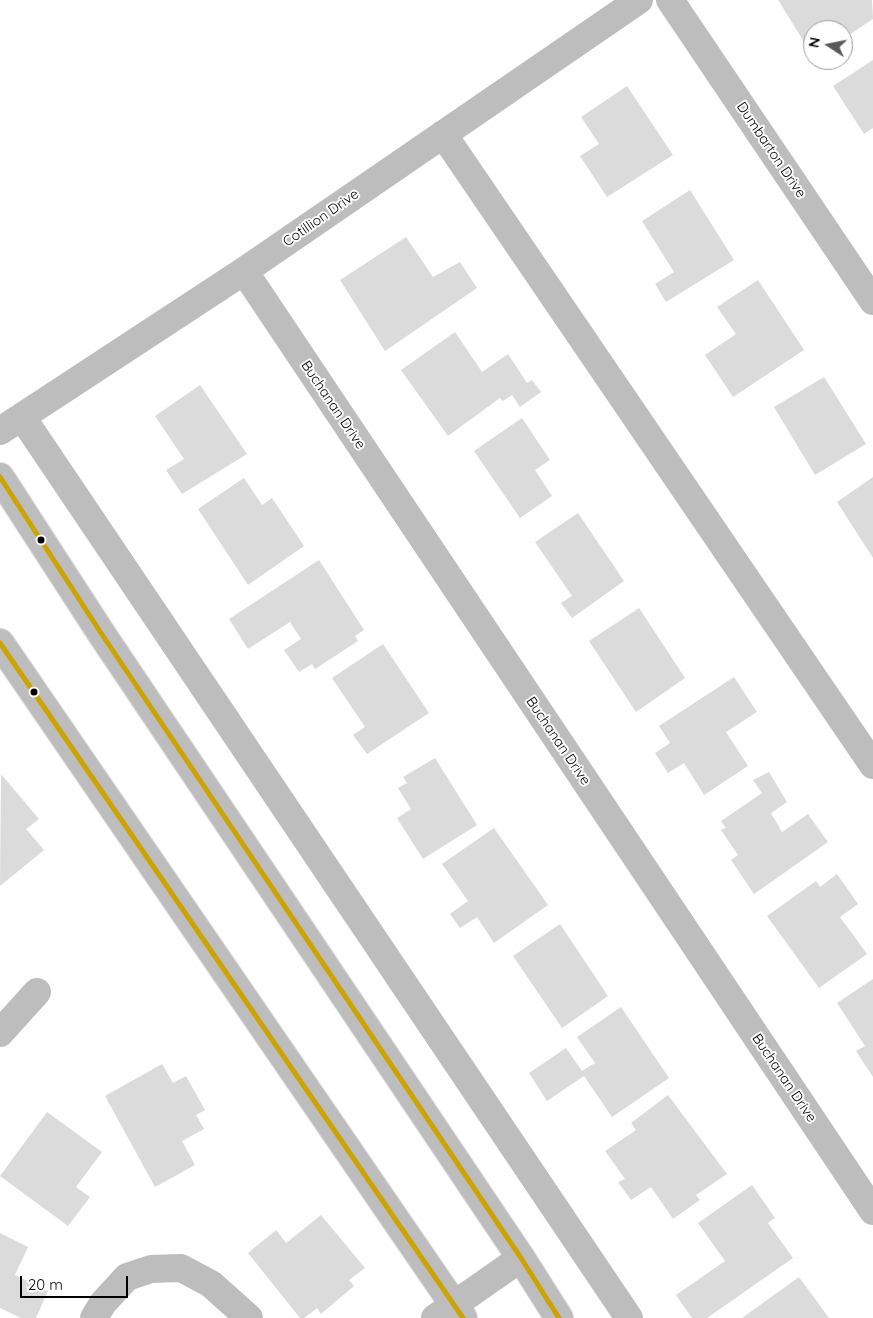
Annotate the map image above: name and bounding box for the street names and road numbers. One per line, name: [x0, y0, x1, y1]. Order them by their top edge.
street label: Dumbarton Drive: [733, 99, 809, 201]
street label: Cotillion Drive: [280, 186, 362, 250]
street label: Buchanan Drive: [297, 358, 369, 452]
street label: Buchanan Drive: [522, 694, 594, 788]
street label: Buchanan Drive: [748, 1031, 820, 1125]

